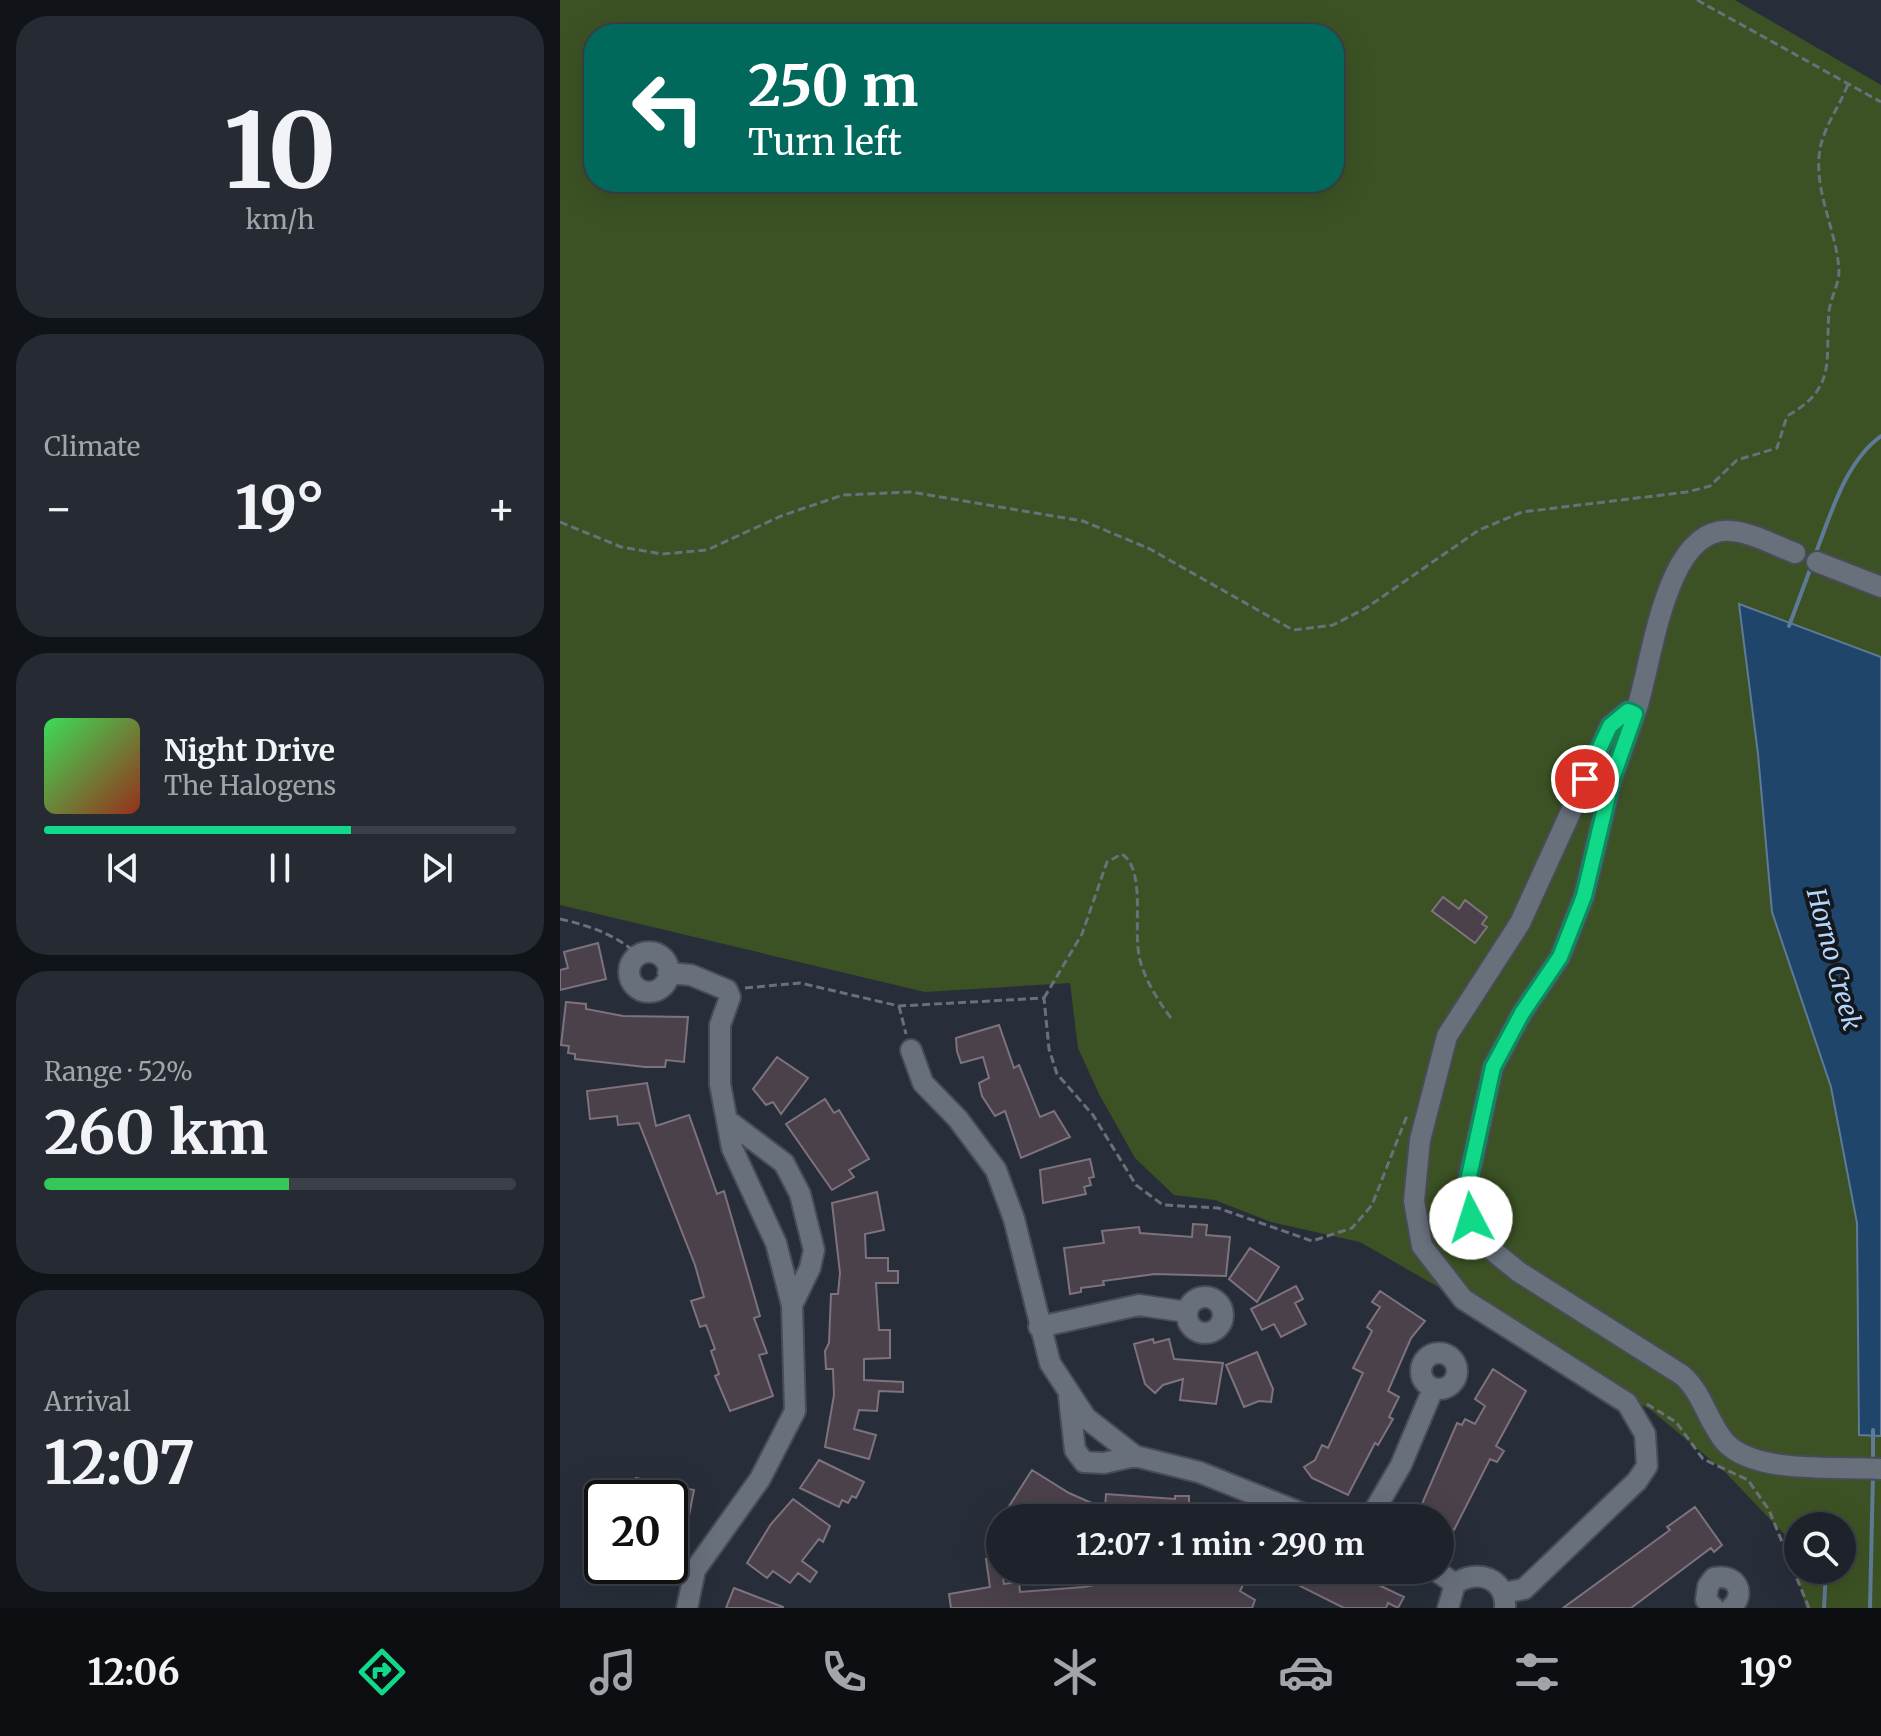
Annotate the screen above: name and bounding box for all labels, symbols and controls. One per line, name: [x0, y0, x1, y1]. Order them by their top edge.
text: 250 m: [748, 51, 918, 121]
icon: left: [616, 56, 720, 160]
text: 10: [224, 86, 336, 216]
text: Turn left: [748, 120, 902, 165]
text: km/h: [246, 203, 314, 236]
text: Climate: [44, 430, 140, 463]
text: 19°: [235, 470, 325, 545]
text: −: [44, 481, 73, 536]
text: +: [487, 481, 516, 536]
text: Night Drive: [164, 731, 335, 769]
pin: [1551, 745, 1619, 813]
icon: arrive: [1563, 757, 1607, 801]
text: The Halogens: [164, 769, 336, 802]
icon: previous: [101, 846, 145, 890]
icon: pause: [258, 846, 302, 890]
icon: next: [415, 846, 459, 890]
water label: Horno Creek: [1799, 883, 1869, 1034]
text: Range · 52%: [44, 1055, 193, 1088]
text: 260 km: [44, 1095, 268, 1170]
position arrow: [1429, 1176, 1513, 1260]
text: Arrival: [44, 1385, 131, 1418]
text: 12:07: [44, 1425, 195, 1500]
speed limit sign: 20: [584, 1480, 688, 1584]
map controls: [1784, 1512, 1856, 1584]
button: search: [1784, 1512, 1856, 1584]
text: 12:07 · 1 min · 290 m: [1076, 1525, 1364, 1563]
icon: directions: [354, 1644, 410, 1700]
icon: music: [585, 1644, 641, 1700]
icon: phone: [816, 1644, 872, 1700]
icon: climate: [1047, 1644, 1103, 1700]
icon: car: [1278, 1644, 1334, 1700]
icon: filters: [1509, 1644, 1565, 1700]
text: 12:06: [87, 1650, 180, 1695]
text: 19°: [1740, 1650, 1794, 1695]

